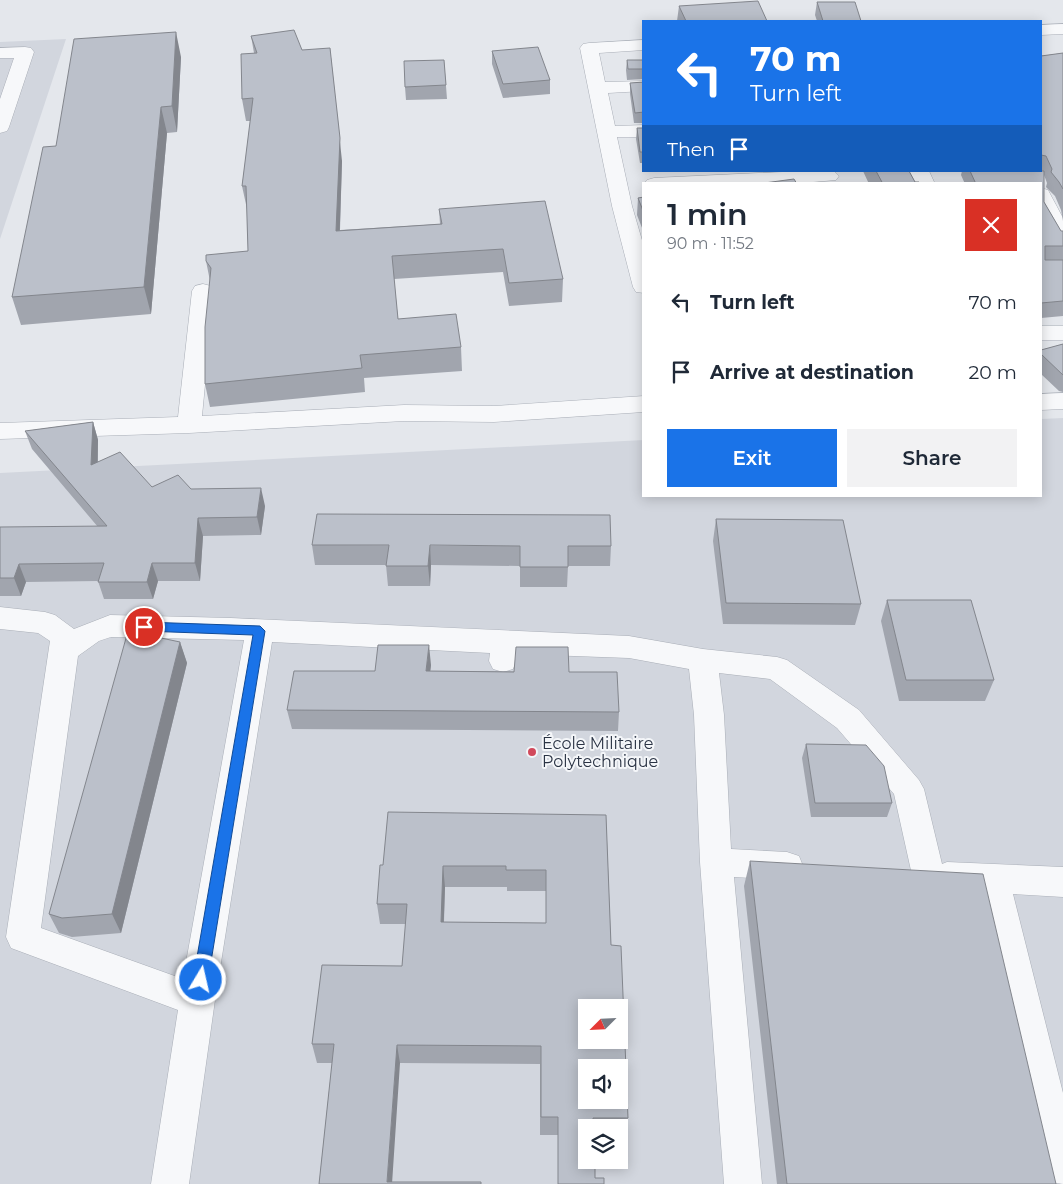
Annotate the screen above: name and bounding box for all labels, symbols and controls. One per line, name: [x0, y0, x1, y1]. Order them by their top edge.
text: 70 m: [750, 37, 841, 80]
icon: left: [667, 40, 732, 105]
text: Turn left: [750, 80, 842, 107]
icon: arrive: [725, 135, 753, 163]
text: Then: [667, 138, 715, 161]
text: 1 min: [667, 196, 748, 233]
button: close: [965, 199, 1017, 251]
text: 90 m · 11:52: [667, 234, 754, 253]
icon: left: [667, 288, 695, 316]
text: Turn left: [710, 291, 795, 314]
text: 70 m: [968, 291, 1017, 314]
icon: arrive: [667, 358, 695, 386]
text: Arrive at destination: [710, 361, 914, 384]
text: 20 m: [969, 361, 1017, 384]
button: Exit: [667, 429, 837, 487]
button: Share: [847, 429, 1017, 487]
pin: [123, 606, 165, 648]
icon: arrive: [130, 613, 158, 641]
place label: École Militaire Polytechnique: [542, 734, 658, 771]
marker: École Militaire Polytechnique: [526, 746, 538, 758]
position arrow: [174, 953, 226, 1005]
north arrow: [578, 999, 628, 1049]
map controls: [578, 999, 628, 1169]
button: sound: [578, 1059, 628, 1109]
button: layers: [578, 1119, 628, 1169]

